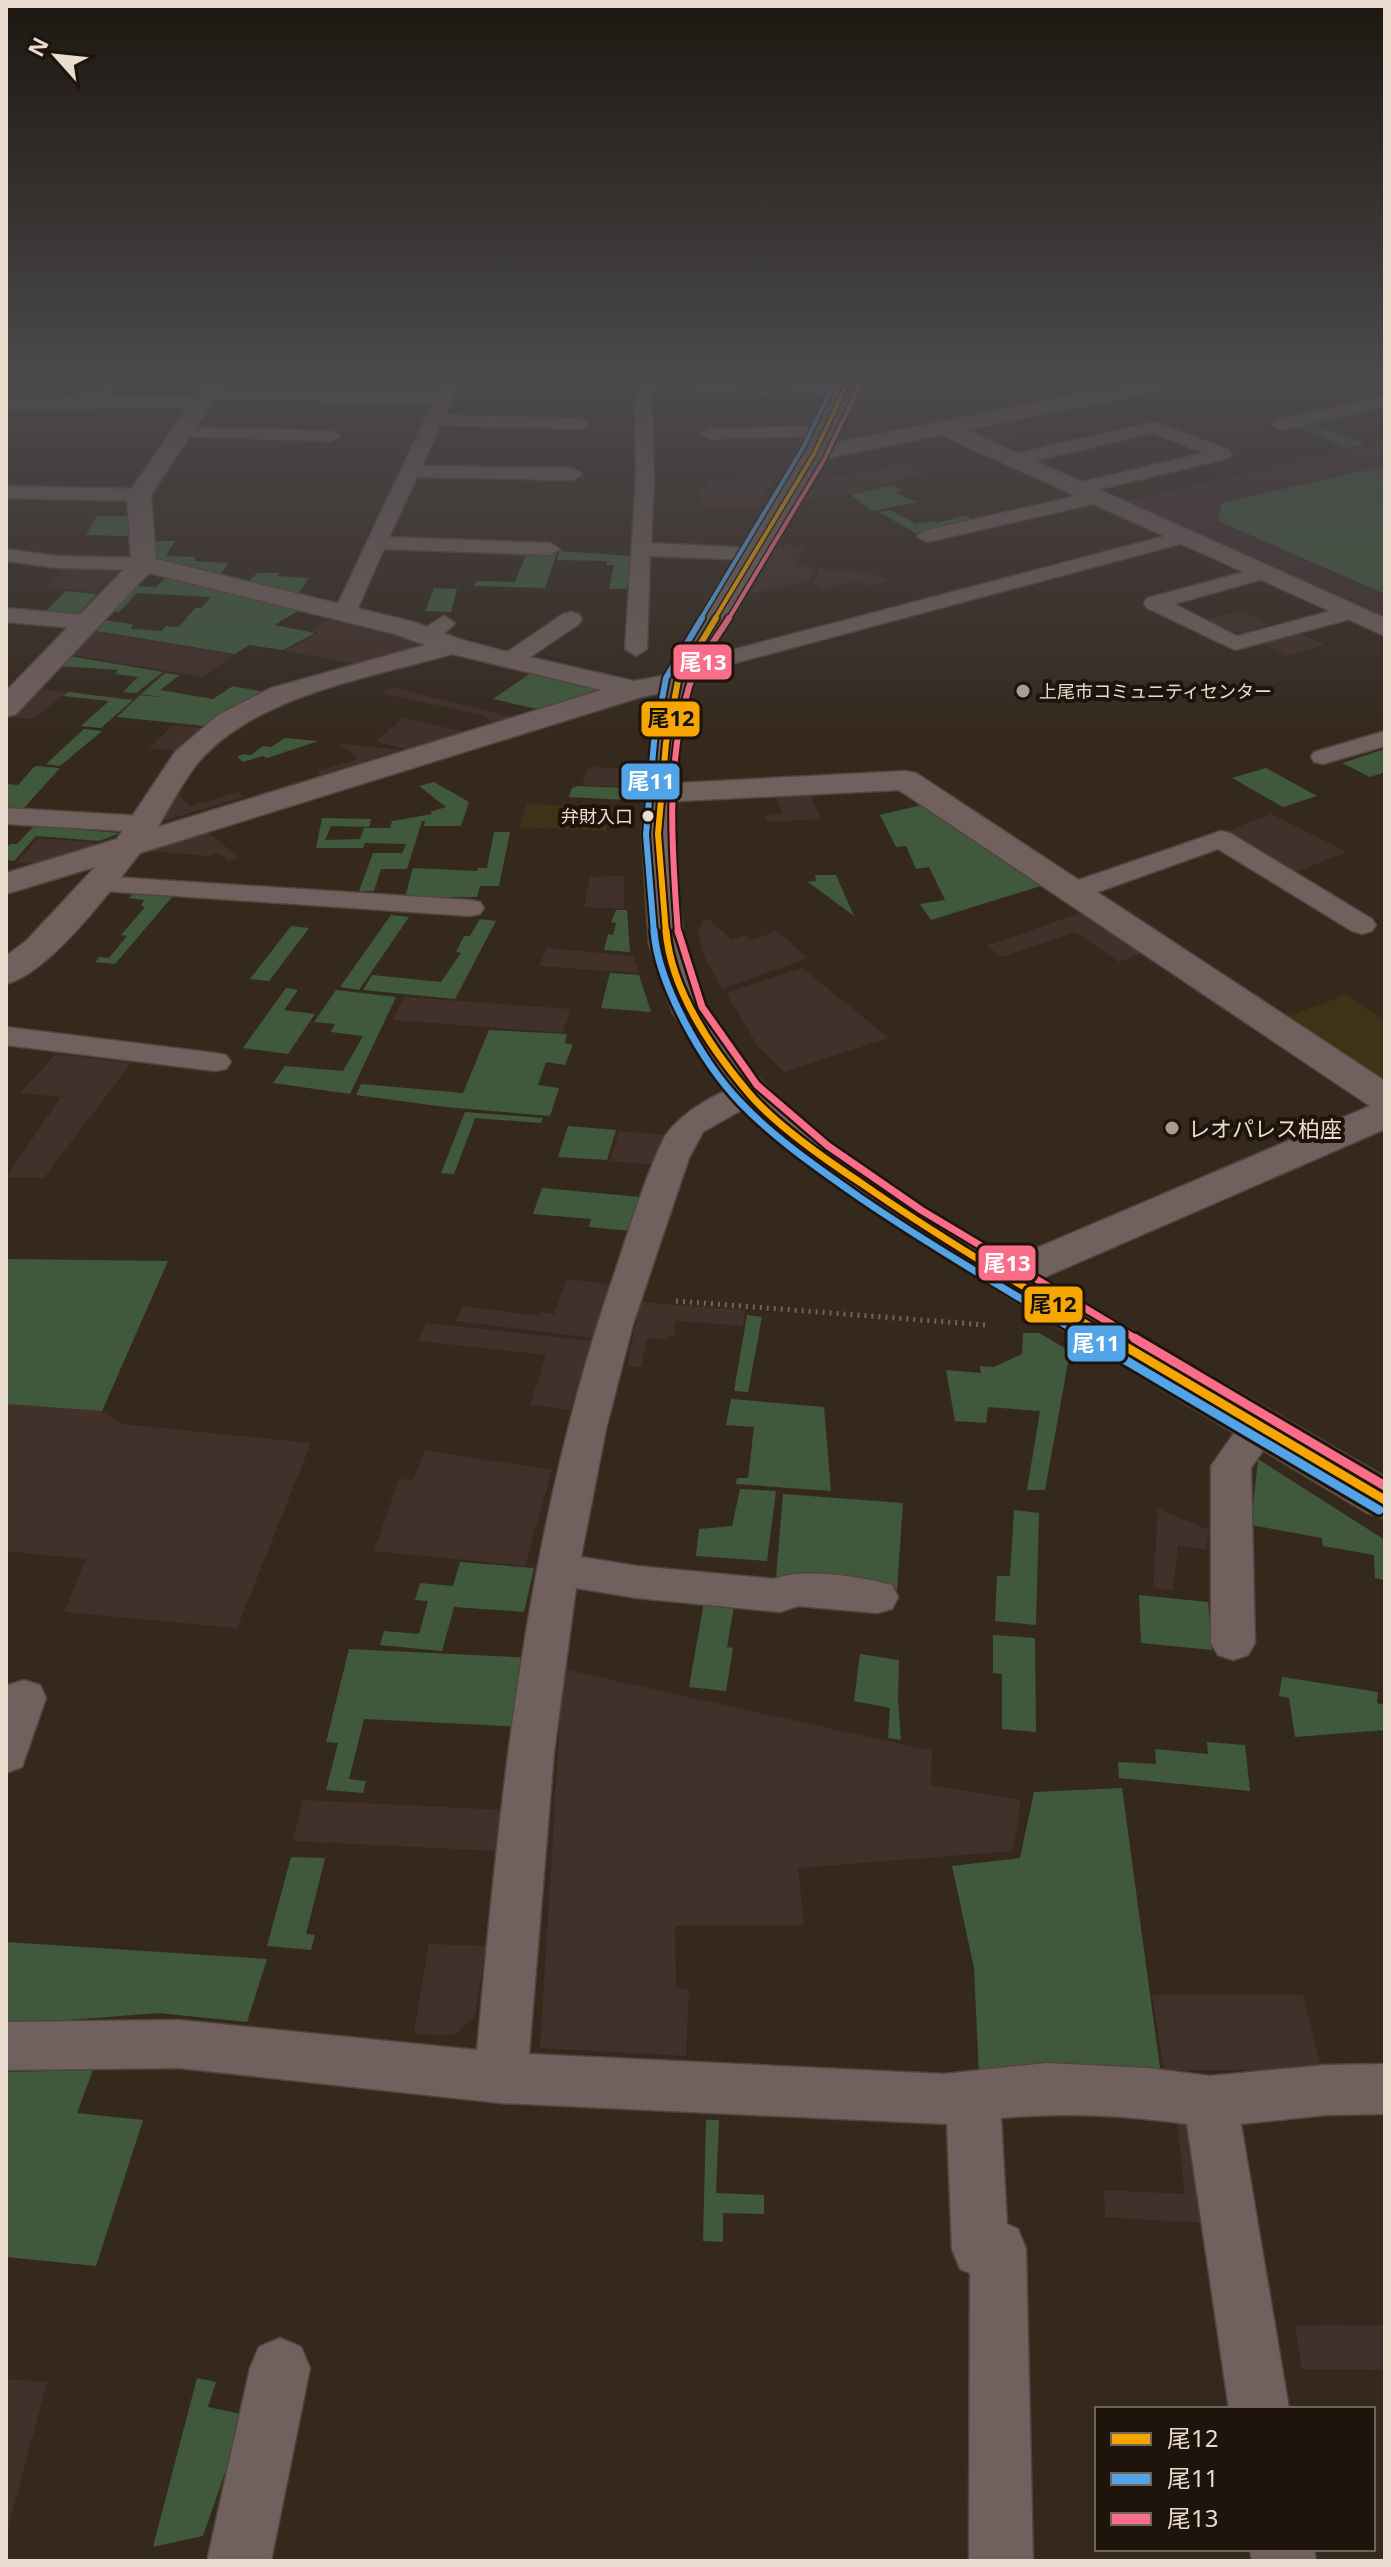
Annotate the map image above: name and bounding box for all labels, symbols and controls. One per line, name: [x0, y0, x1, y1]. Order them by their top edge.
north arrow: [16, 16, 96, 96]
text: N: [20, 32, 55, 61]
line badge: 尾13: [672, 643, 733, 681]
text: 尾13: [679, 646, 727, 676]
place label: 上尾市コミュニティセンター: [1039, 679, 1272, 703]
marker: 上尾市コミュニティセンター: [1014, 682, 1032, 700]
line badge: 尾12: [640, 700, 701, 738]
text: 尾12: [647, 702, 695, 732]
line badge: 尾11: [620, 762, 681, 801]
text: 尾11: [627, 765, 675, 795]
place label: 弁財入口: [561, 804, 633, 828]
marker: 弁財入口: [640, 808, 656, 824]
place label: レオパレス柏座: [1188, 1113, 1342, 1143]
marker: レオパレス柏座: [1163, 1119, 1181, 1137]
line badge: 尾13: [977, 1244, 1037, 1282]
text: 尾13: [983, 1247, 1031, 1277]
line badge: 尾12: [1023, 1285, 1084, 1324]
text: 尾12: [1029, 1288, 1077, 1318]
line badge: 尾11: [1066, 1324, 1127, 1363]
text: 尾11: [1072, 1327, 1120, 1357]
legend: [1095, 2407, 1375, 2551]
text: 尾12: [1167, 2421, 1218, 2454]
text: 尾11: [1167, 2461, 1218, 2494]
text: 尾13: [1167, 2501, 1218, 2534]

